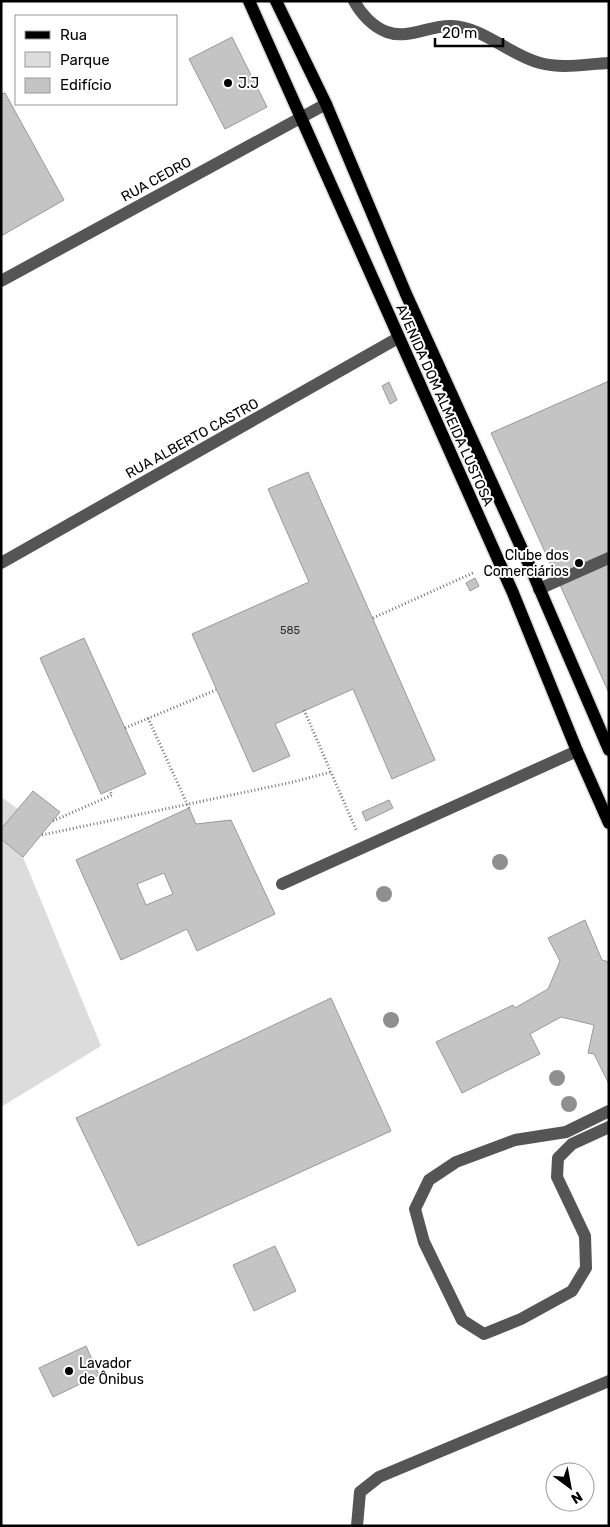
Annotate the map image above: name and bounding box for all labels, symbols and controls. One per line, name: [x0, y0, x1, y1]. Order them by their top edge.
legend: [15, 15, 178, 105]
scale bar: [435, 15, 502, 47]
text: 20 m: [442, 24, 477, 42]
text: Rua: [60, 26, 87, 44]
text: Parque: [60, 51, 110, 69]
place label: J.J: [238, 75, 259, 92]
text: Edifício: [60, 76, 112, 94]
marker: J.J: [222, 77, 234, 89]
street label: RUA CEDRO: [118, 153, 194, 206]
street label: AVENIDA DOM ALMEIDA LUSTOSA: [392, 302, 497, 509]
street label: RUA ALBERTO CASTRO: [123, 395, 262, 482]
place label: Clube dos Comerciários: [483, 547, 569, 580]
marker: Clube dos Comerciários: [573, 557, 585, 569]
house number: 585: [280, 624, 300, 637]
place label: Lavador de Ônibus: [79, 1355, 144, 1388]
marker: Lavador de Ônibus: [63, 1365, 75, 1377]
north arrow: [545, 1462, 595, 1512]
text: N: [568, 1488, 585, 1507]

